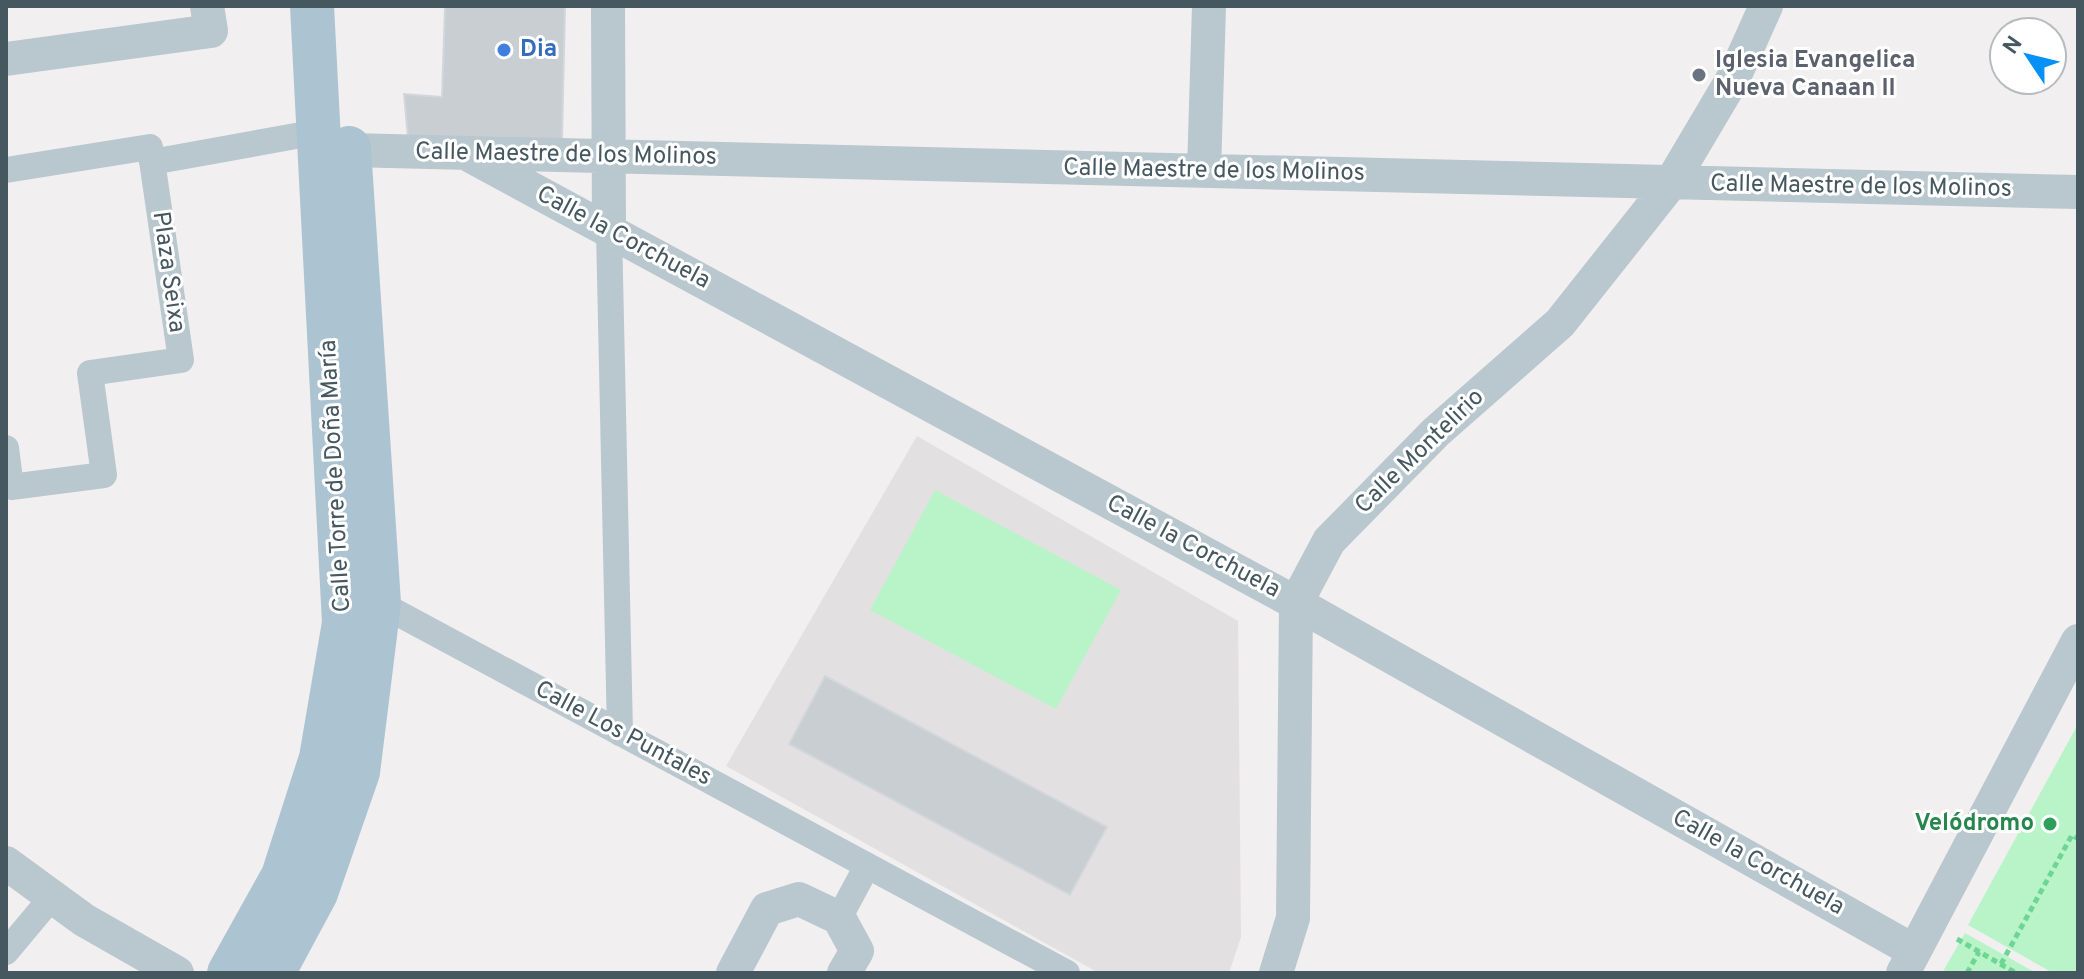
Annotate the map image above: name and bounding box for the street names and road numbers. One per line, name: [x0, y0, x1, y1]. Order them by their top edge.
street label: Calle Maestre de los Molinos: [415, 137, 717, 173]
street label: Calle Maestre de los Molinos: [1063, 153, 1365, 189]
street label: Calle Maestre de los Molinos: [1710, 169, 2012, 205]
street label: Calle la Corchuela: [531, 180, 715, 296]
street label: Plaza Seixa: [145, 210, 191, 334]
street label: Calle Torre de Doña María: [314, 339, 358, 613]
street label: Calle Montelirio: [1349, 383, 1491, 521]
street label: Calle la Corchuela: [1101, 489, 1285, 605]
street label: Calle Los Puntales: [529, 675, 717, 793]
street label: Calle la Corchuela: [1667, 803, 1849, 923]

